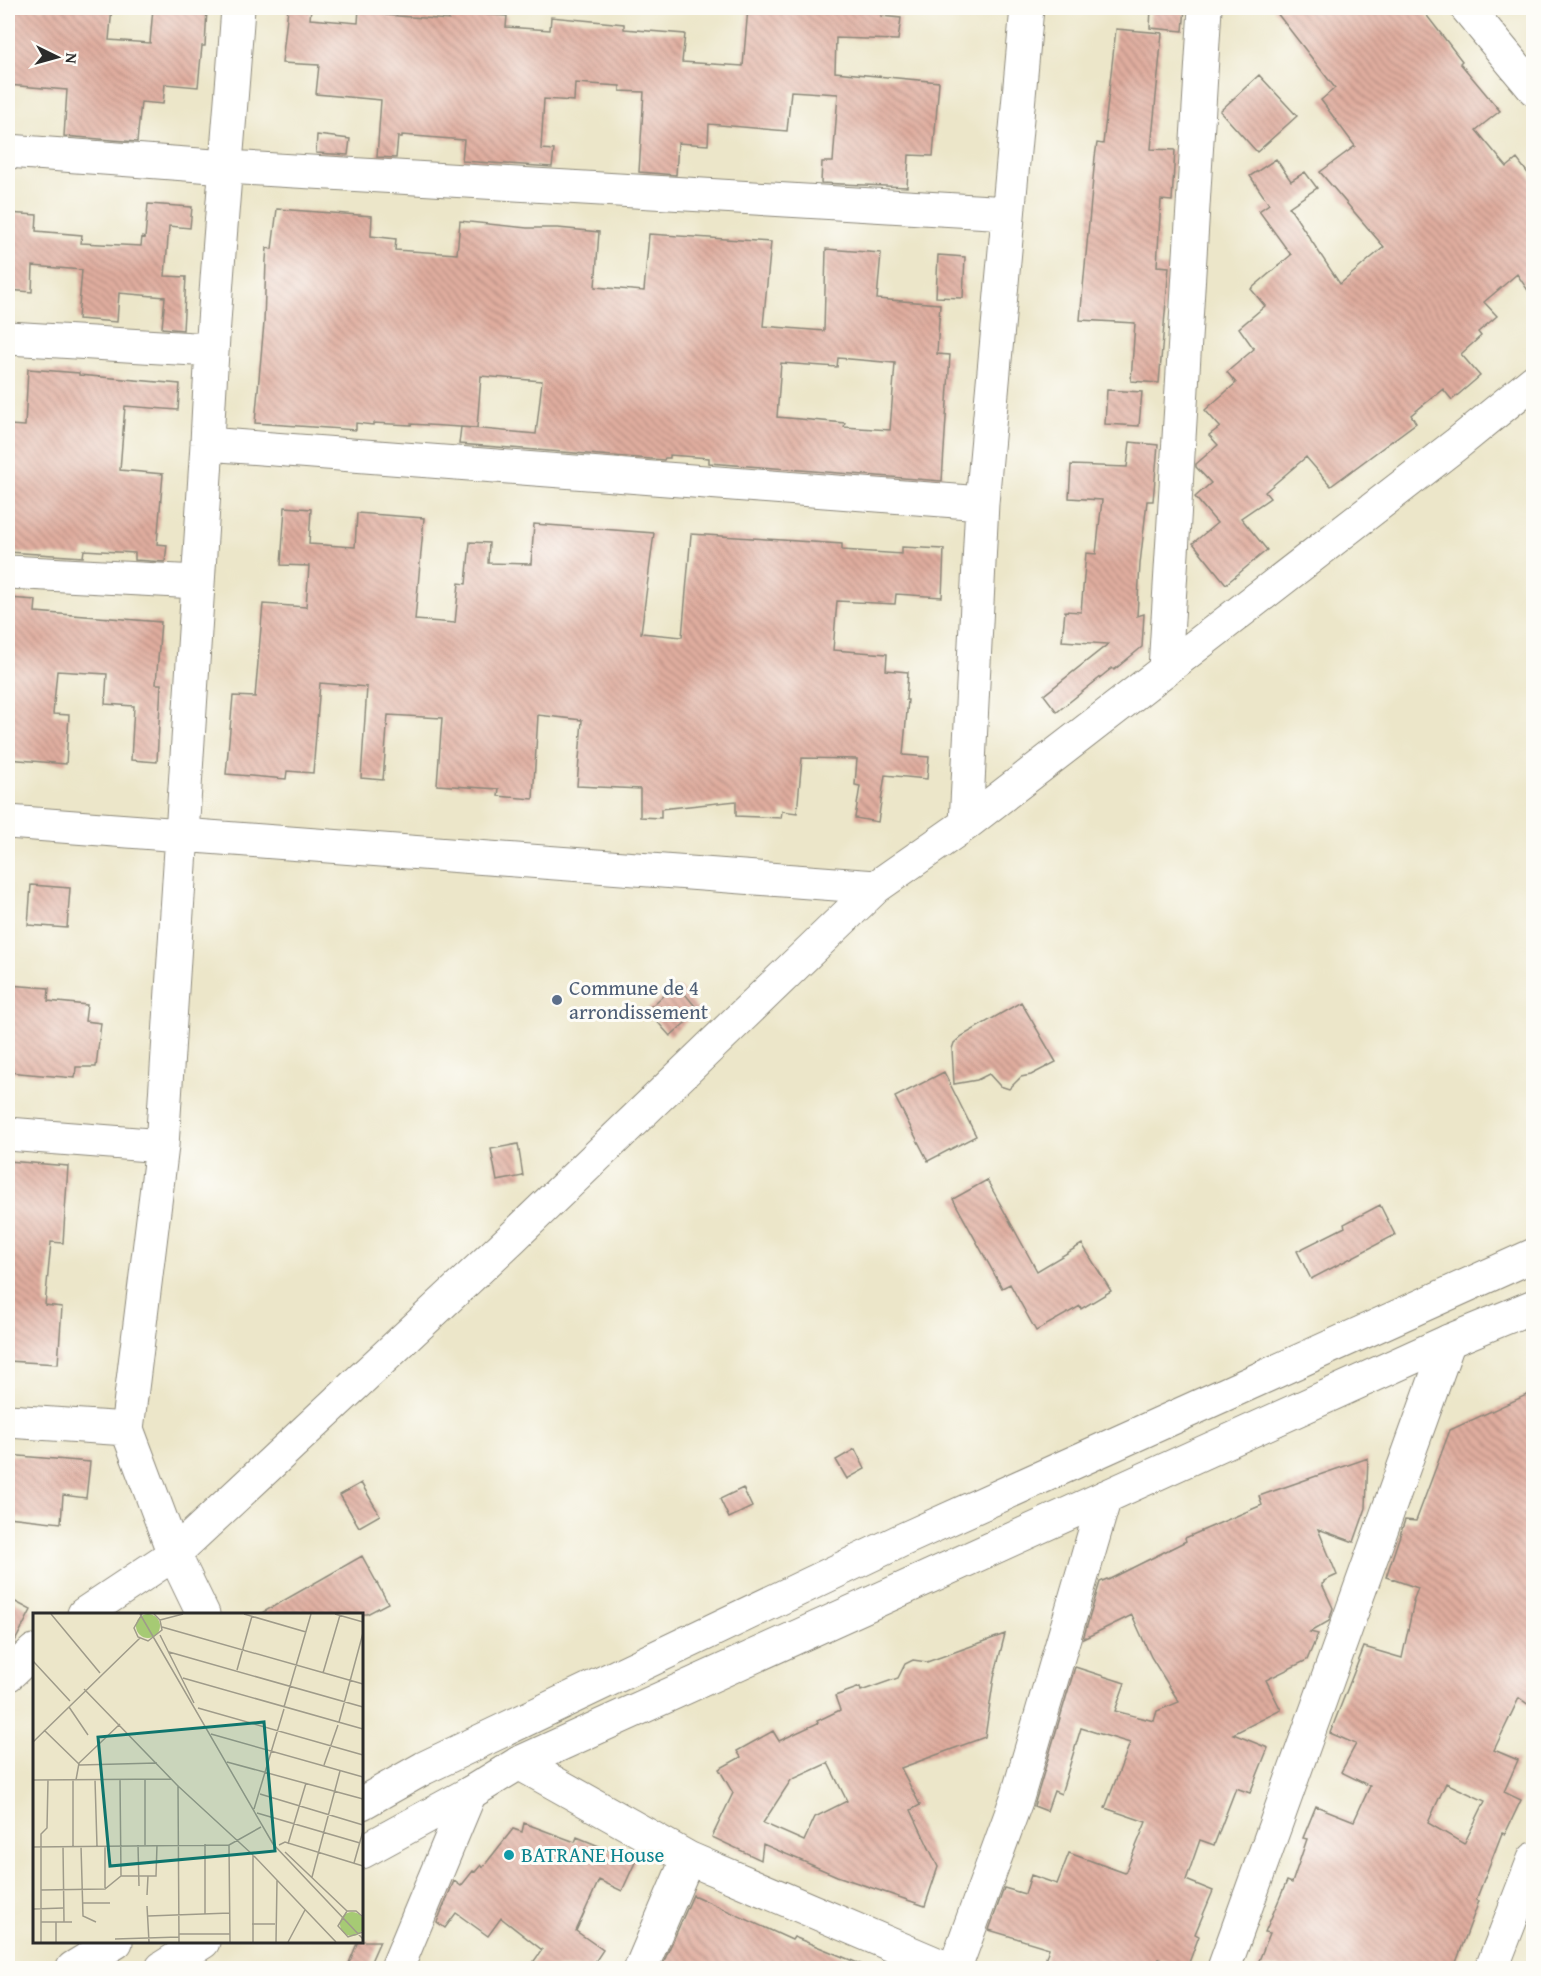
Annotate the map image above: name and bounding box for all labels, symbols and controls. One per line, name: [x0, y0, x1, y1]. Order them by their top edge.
north arrow: [27, 27, 87, 87]
text: N: [59, 52, 84, 65]
place label: Commune de 4 arrondissement: [569, 972, 709, 1027]
marker: Commune de 4 arrondissement: [550, 993, 564, 1007]
inset map: [33, 1613, 363, 1943]
place label: BATRANE House: [521, 1839, 665, 1870]
marker: BATRANE House: [502, 1848, 516, 1862]

